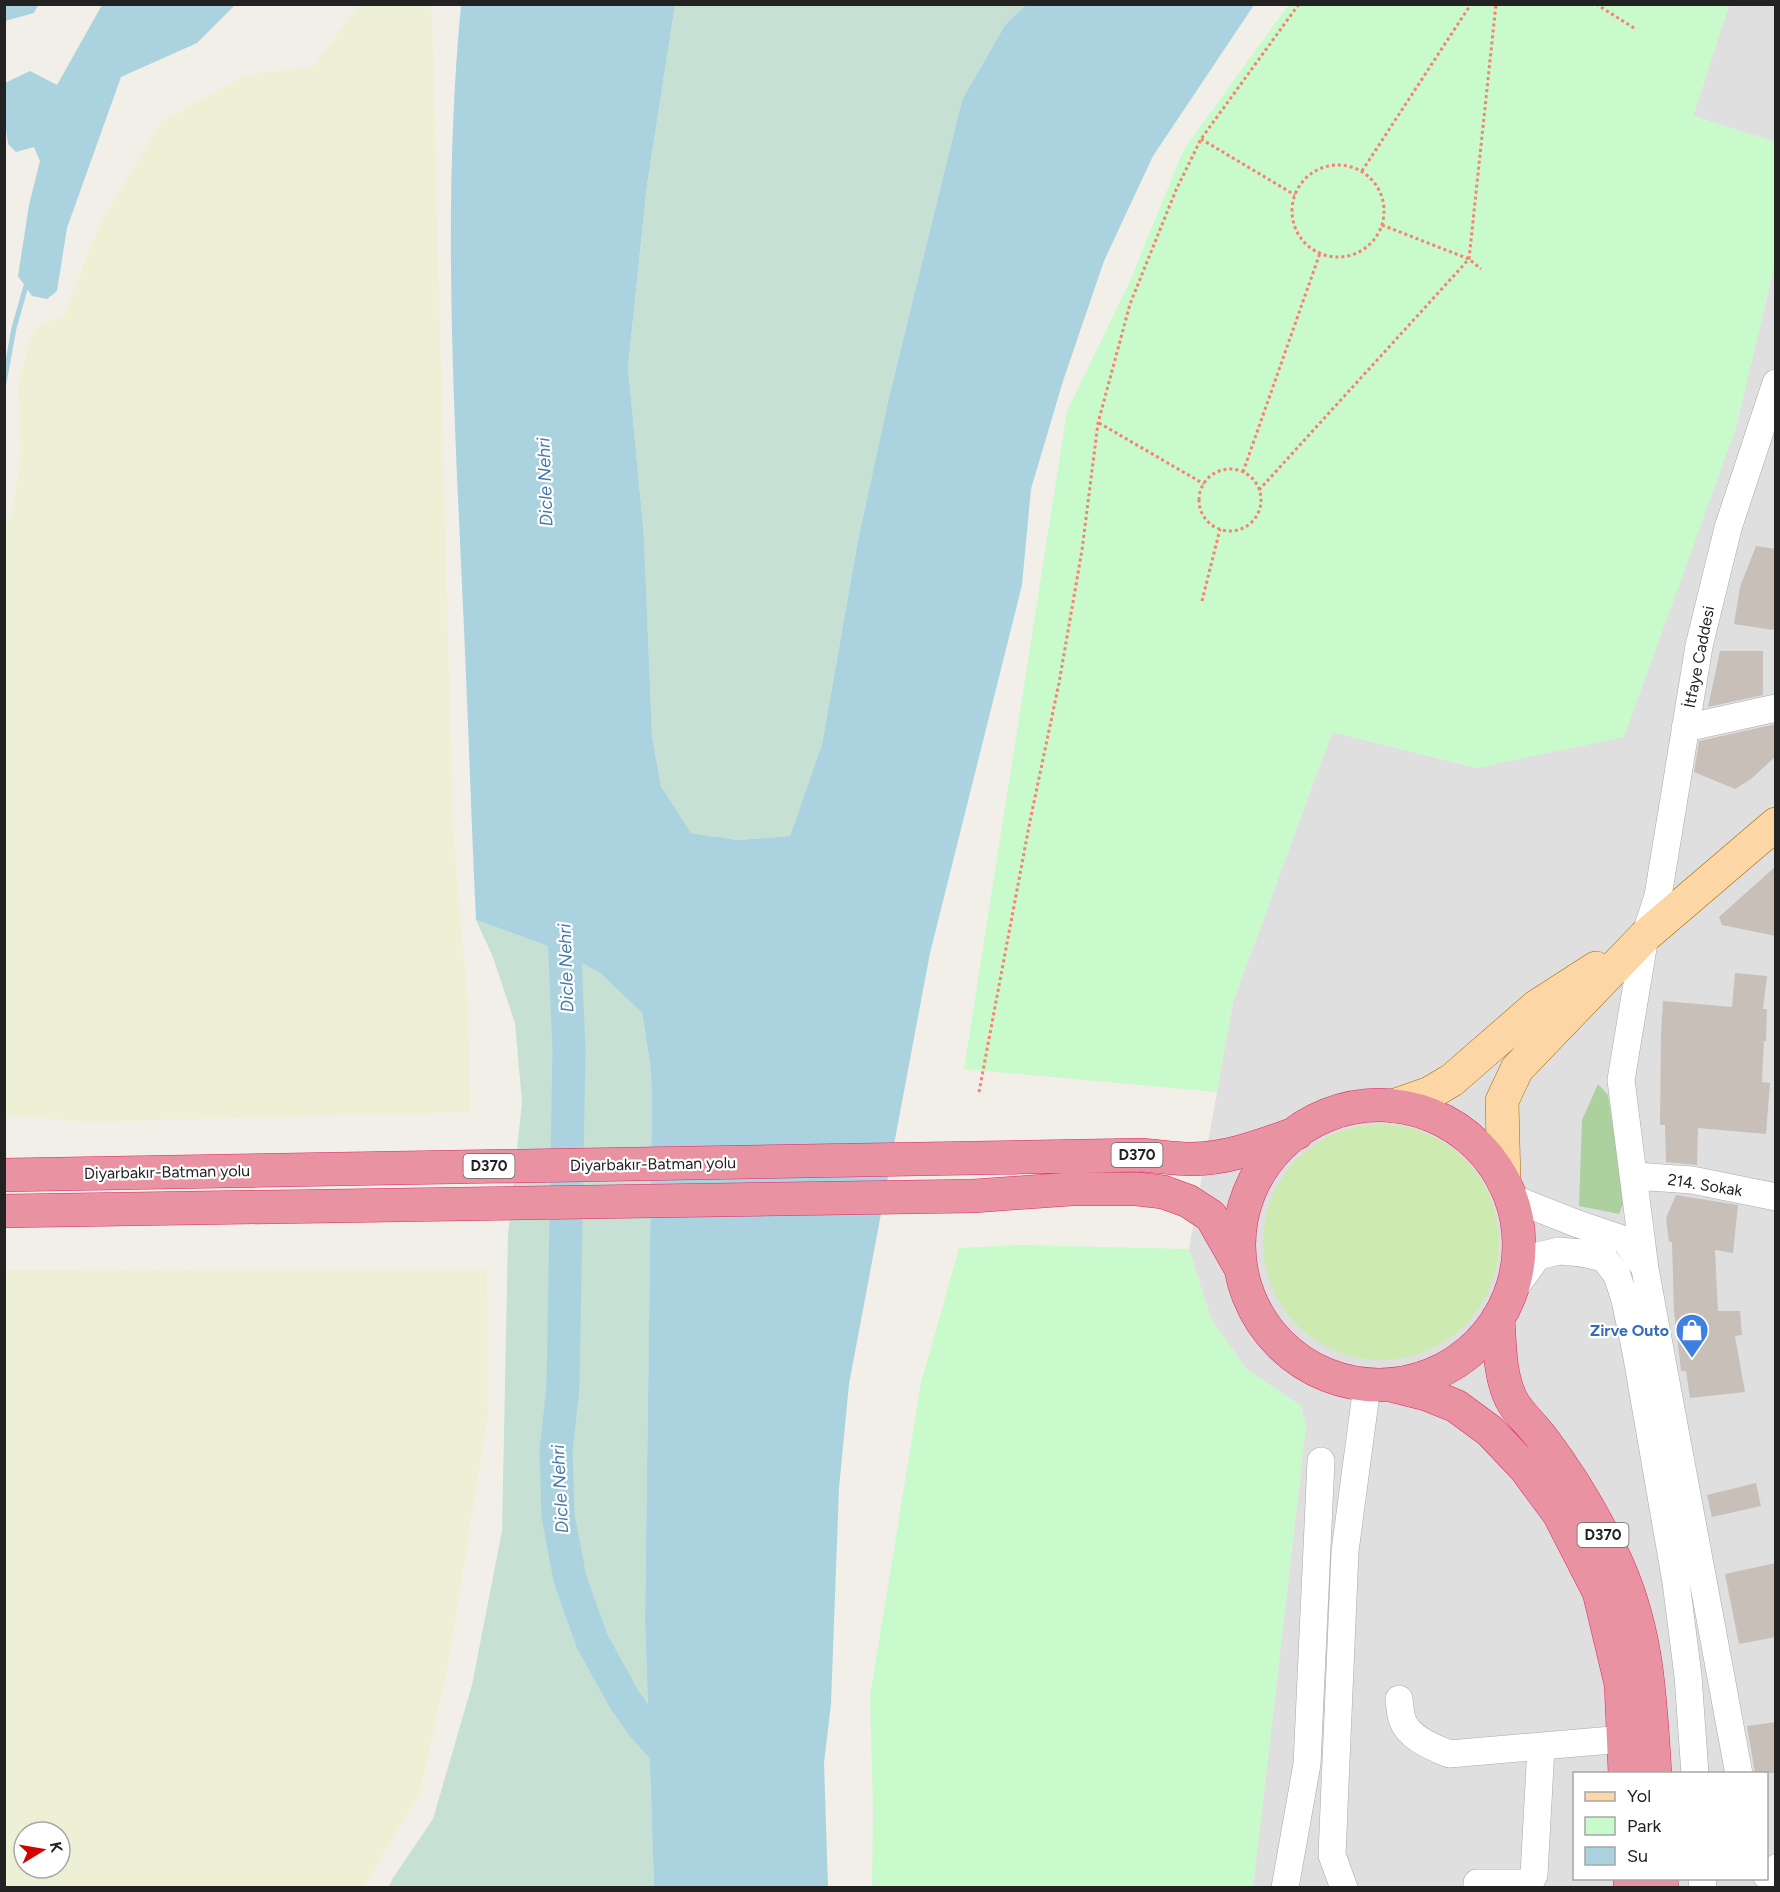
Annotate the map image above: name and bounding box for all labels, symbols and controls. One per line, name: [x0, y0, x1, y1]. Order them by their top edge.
water label: Dicle Nehri: [532, 436, 558, 527]
street label: İtfaye Caddesi: [1680, 604, 1718, 710]
water label: Dicle Nehri: [553, 922, 579, 1013]
road number: D370: [1112, 1143, 1162, 1167]
street label: Diyarbakır-Batman yolu: [570, 1153, 736, 1175]
road number: D370: [464, 1154, 514, 1178]
street label: Diyarbakır-Batman yolu: [84, 1161, 250, 1183]
street label: 214. Sokak: [1666, 1170, 1744, 1200]
shop icon: Zirve Outo: [1674, 1312, 1710, 1359]
place label: Zirve Outo: [1590, 1321, 1669, 1340]
water label: Dicle Nehri: [547, 1443, 573, 1534]
road number: D370: [1578, 1523, 1628, 1547]
legend: [1573, 1772, 1768, 1880]
text: Yol: [1627, 1785, 1651, 1807]
text: Park: [1627, 1815, 1662, 1837]
north arrow: [12, 1820, 72, 1880]
text: K: [46, 1840, 67, 1855]
text: Su: [1627, 1845, 1648, 1867]

